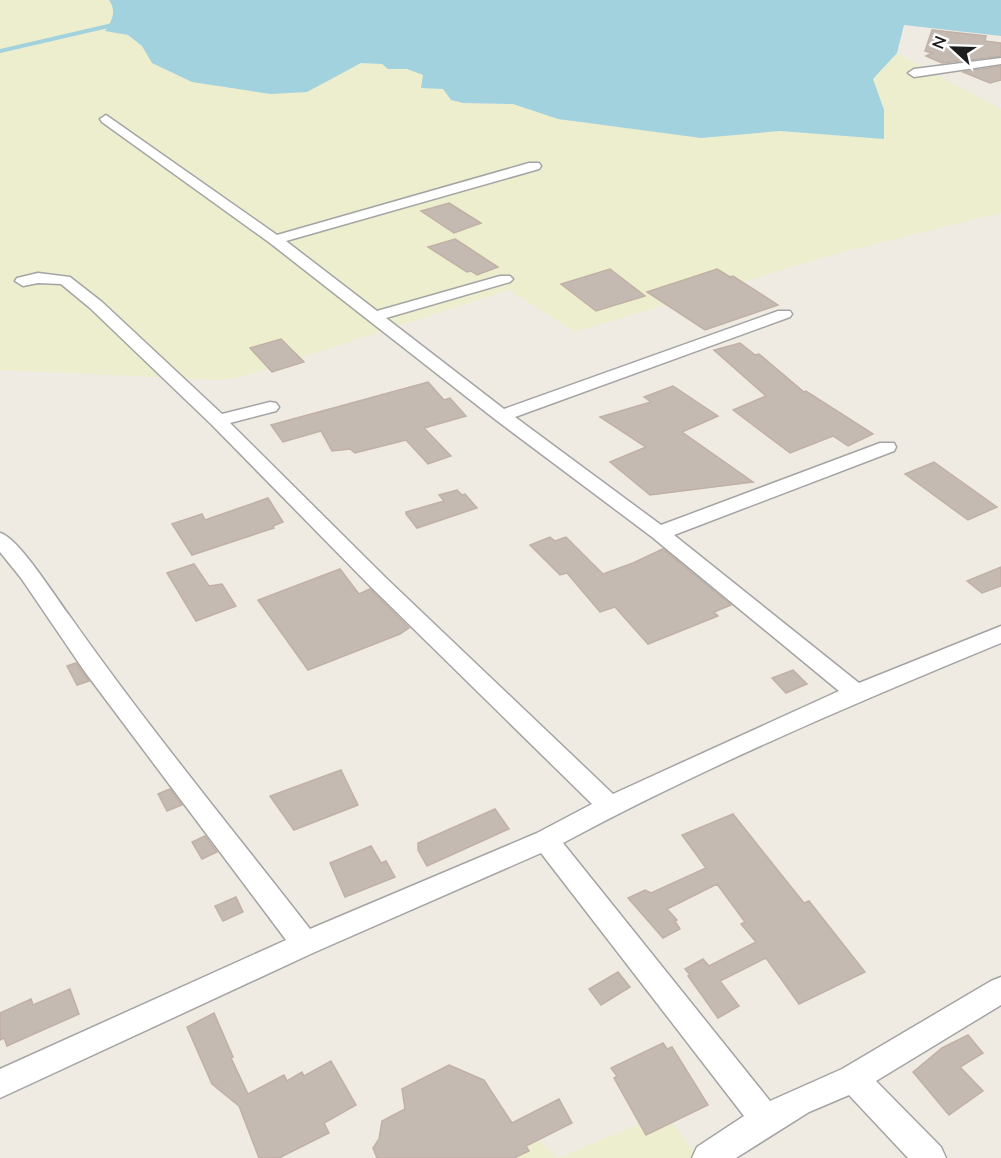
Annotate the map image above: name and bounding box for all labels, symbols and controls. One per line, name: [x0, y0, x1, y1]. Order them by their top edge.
north arrow: [923, 18, 983, 78]
text: N: [928, 33, 950, 51]

